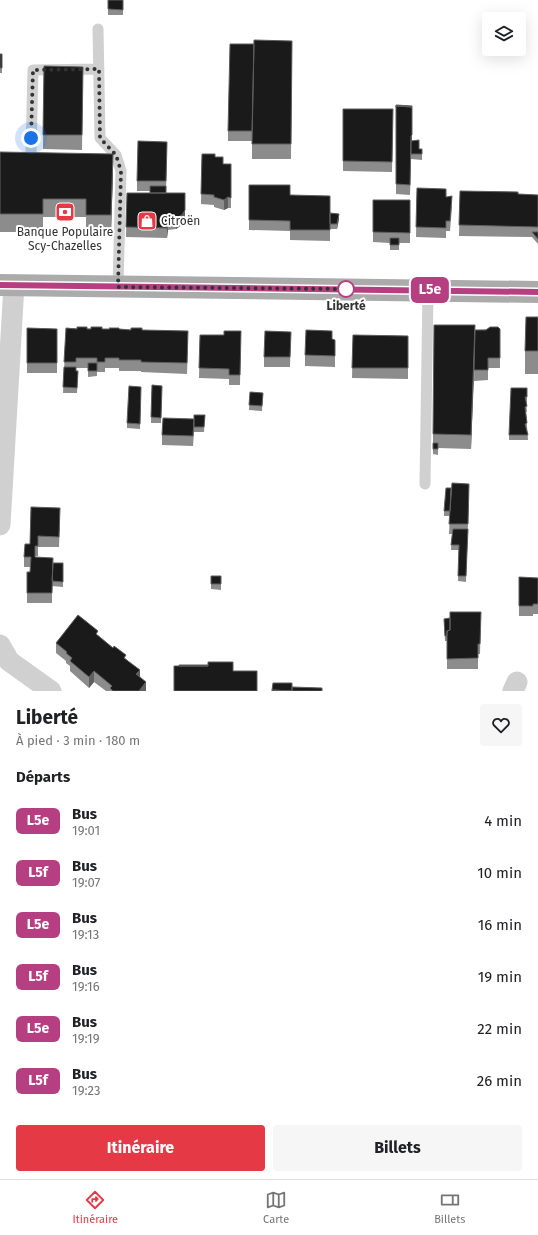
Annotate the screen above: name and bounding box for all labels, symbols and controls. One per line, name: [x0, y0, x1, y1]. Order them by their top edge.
map controls: [482, 12, 526, 56]
button: layers: [482, 12, 526, 56]
your location: [21, 128, 41, 148]
bank icon: Banque Populaire Scy-Chazelles: [54, 201, 76, 223]
shop icon: Citroën: [136, 210, 158, 232]
place label: Citroën: [161, 214, 200, 228]
place label: Banque Populaire Scy-Chazelles: [17, 225, 113, 253]
line badge: L5e: [407, 277, 453, 303]
marker: Liberté: [337, 280, 355, 298]
text: L5e: [419, 281, 441, 298]
place label: Liberté: [326, 299, 366, 313]
button: heart: [480, 704, 522, 746]
text: Liberté: [16, 706, 78, 729]
text: À pied · 3 min · 180 m: [16, 733, 140, 748]
text: Départs: [16, 768, 70, 786]
text: Bus: [72, 805, 97, 823]
text: L5e: [27, 812, 49, 829]
text: 4 min: [484, 812, 522, 830]
text: 19:01: [72, 823, 100, 838]
text: Bus: [72, 857, 97, 875]
text: L5f: [28, 864, 48, 881]
text: 10 min: [477, 864, 522, 882]
text: 19:07: [72, 875, 100, 890]
text: Bus: [72, 909, 97, 927]
text: L5e: [27, 916, 49, 933]
text: 16 min: [478, 916, 522, 934]
text: 19:13: [72, 927, 99, 942]
text: Bus: [72, 961, 97, 979]
text: L5f: [28, 968, 48, 985]
text: 19 min: [478, 968, 522, 986]
text: 19:16: [72, 979, 100, 994]
text: Bus: [72, 1013, 97, 1031]
text: L5e: [27, 1020, 49, 1037]
text: 22 min: [477, 1020, 522, 1038]
text: 19:19: [72, 1031, 100, 1046]
text: Bus: [72, 1065, 97, 1083]
text: L5f: [28, 1072, 48, 1089]
text: 26 min: [477, 1072, 522, 1090]
text: 19:23: [72, 1083, 100, 1098]
button: Itinéraire: [16, 1125, 265, 1171]
button: Billets: [273, 1125, 522, 1171]
tab: Itinéraire: [72, 1189, 118, 1226]
tab: Carte: [263, 1189, 289, 1226]
tab: Billets: [434, 1189, 465, 1226]

